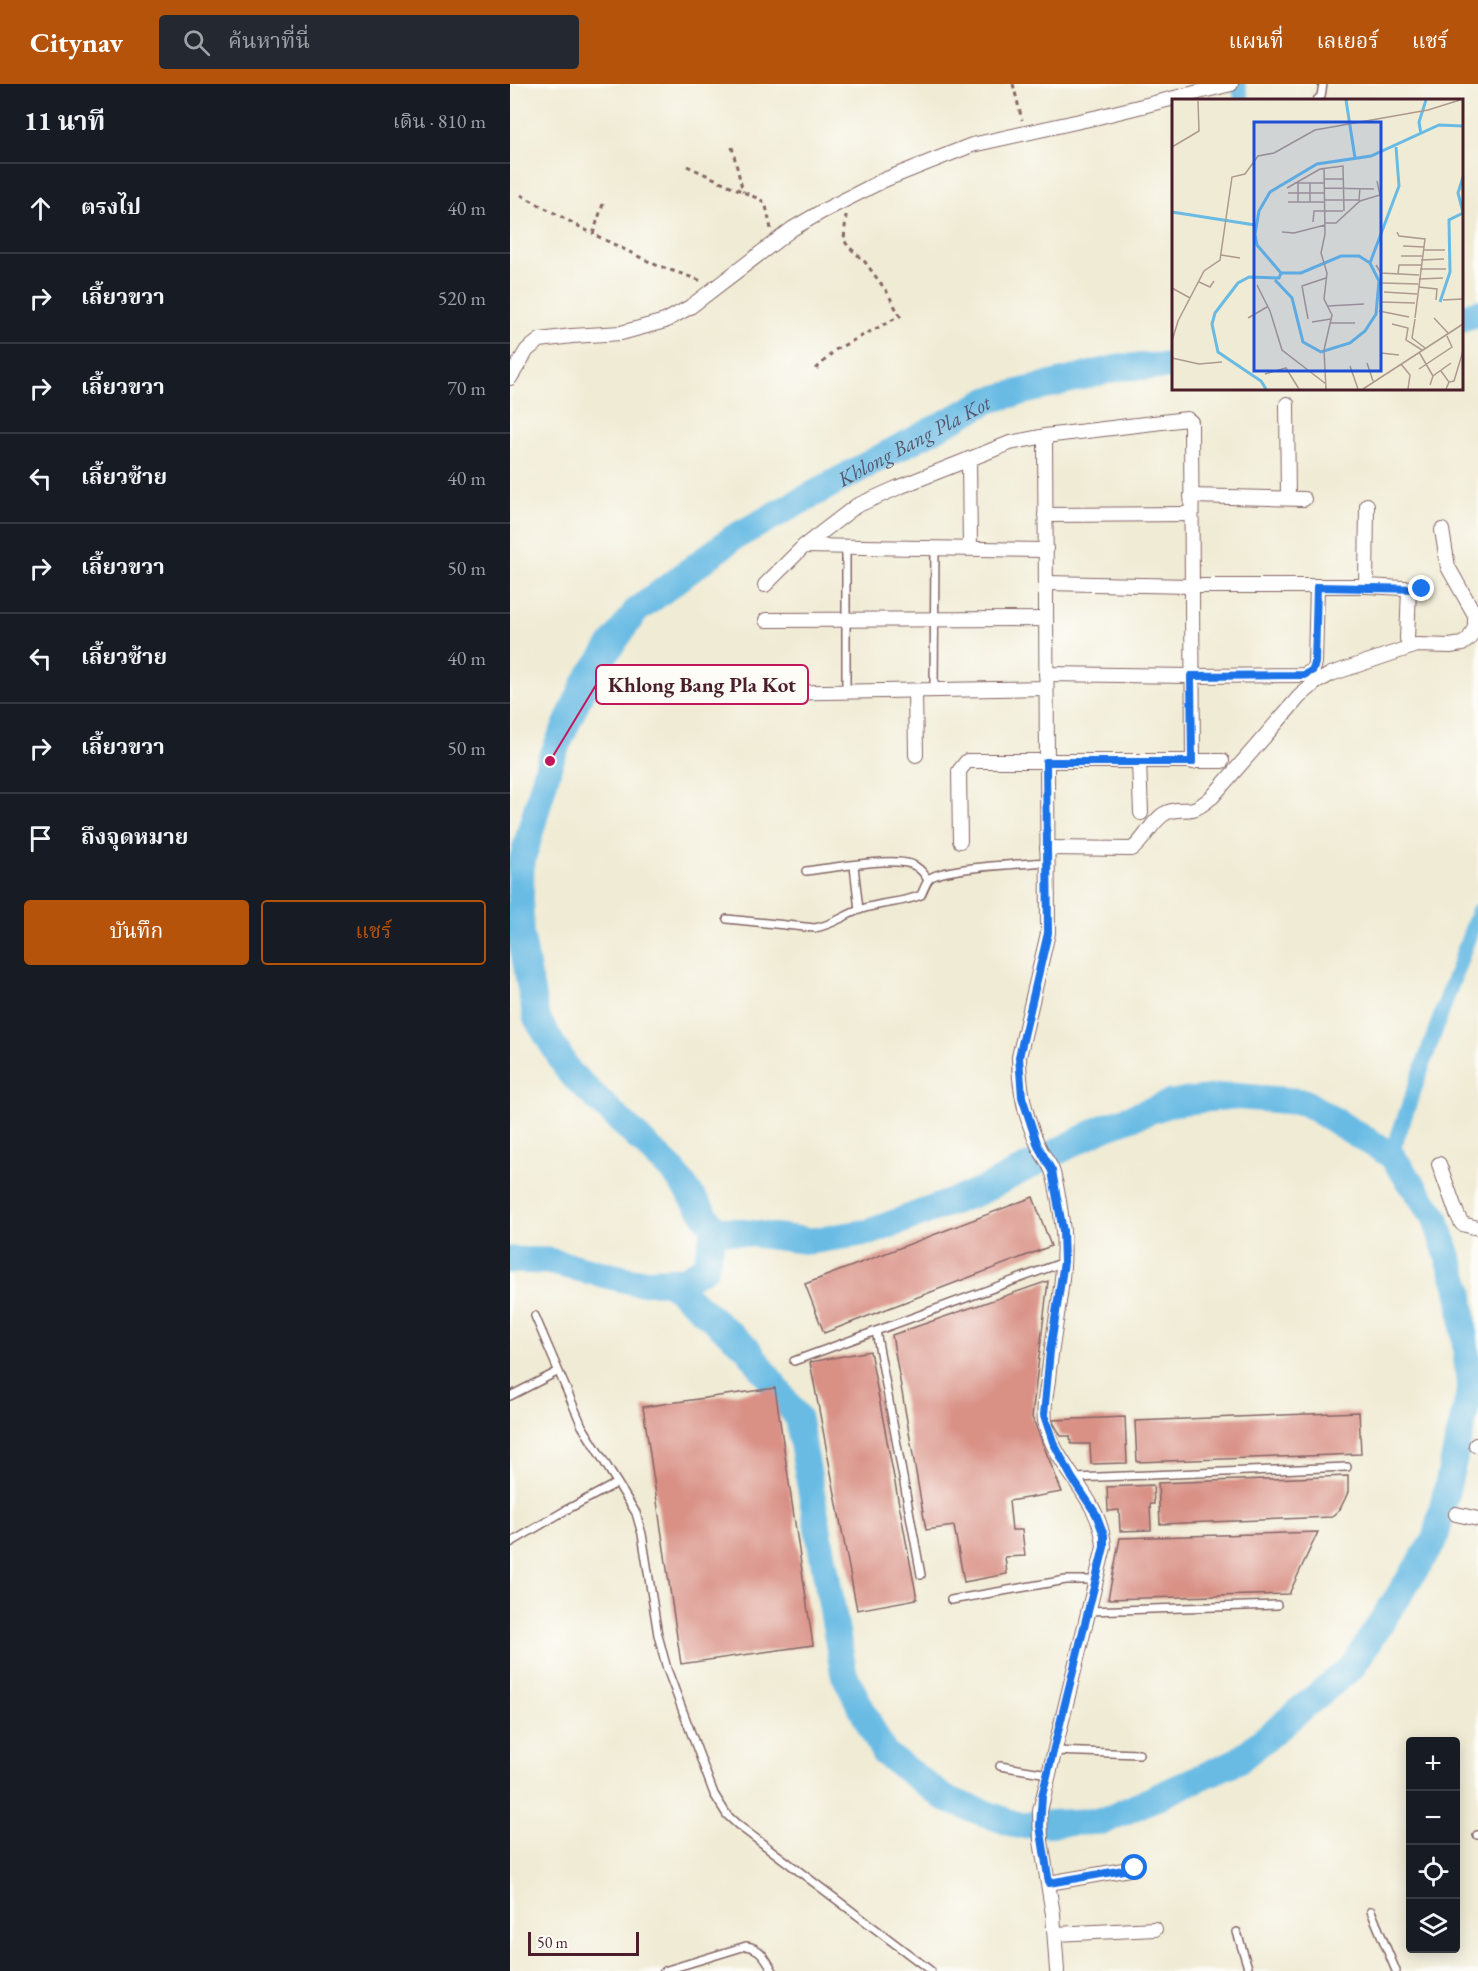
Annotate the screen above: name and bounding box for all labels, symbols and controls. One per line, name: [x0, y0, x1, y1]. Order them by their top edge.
search box: [159, 15, 579, 69]
text: Citynav: [30, 24, 123, 60]
icon: search: [180, 26, 213, 59]
text: ค้นหาที่นี่: [228, 26, 310, 55]
text: แผนที่: [1229, 27, 1284, 54]
text: เลเยอร์: [1317, 27, 1379, 54]
text: แชร์: [1412, 27, 1448, 54]
inset map: [1172, 99, 1463, 390]
text: 11 นาที: [24, 104, 105, 138]
text: เดิน · 810 m: [393, 108, 486, 134]
icon: ahead: [24, 192, 57, 225]
text: ตรงไป: [81, 192, 141, 221]
text: 40 m: [447, 195, 486, 221]
icon: right: [24, 282, 57, 315]
text: เลี้ยวขวา: [81, 282, 165, 311]
text: 520 m: [438, 285, 486, 311]
icon: right: [24, 372, 57, 405]
text: เลี้ยวขวา: [81, 372, 165, 401]
text: 70 m: [447, 375, 486, 401]
water label: Khlong Bang Pla Kot: [831, 388, 996, 493]
icon: left: [24, 462, 57, 495]
text: เลี้ยวซ้าย: [81, 462, 167, 491]
text: 40 m: [447, 465, 486, 491]
icon: right: [24, 552, 57, 585]
text: เลี้ยวขวา: [81, 552, 165, 581]
text: 50 m: [447, 555, 486, 581]
route end: [1408, 575, 1434, 601]
icon: left: [24, 642, 57, 675]
text: เลี้ยวซ้าย: [81, 642, 167, 671]
text: 40 m: [447, 645, 486, 671]
callout: Khlong Bang Pla Kot: [596, 665, 808, 704]
text: Khlong Bang Pla Kot: [608, 671, 796, 698]
icon: right: [24, 732, 57, 765]
text: เลี้ยวขวา: [81, 732, 165, 761]
text: 50 m: [447, 735, 486, 761]
icon: arrive: [24, 822, 57, 855]
text: ถึงจุดหมาย: [81, 822, 188, 851]
button: บันทึก: [24, 900, 249, 965]
button: แชร์: [261, 900, 486, 965]
map controls: [1406, 1737, 1460, 1953]
button: +: [1406, 1737, 1460, 1791]
button: −: [1406, 1791, 1460, 1845]
button: locate: [1406, 1845, 1460, 1899]
route start: [1121, 1854, 1147, 1880]
button: layers: [1406, 1899, 1460, 1953]
scale bar: [528, 1929, 639, 1956]
text: 50 m: [537, 1932, 568, 1953]

